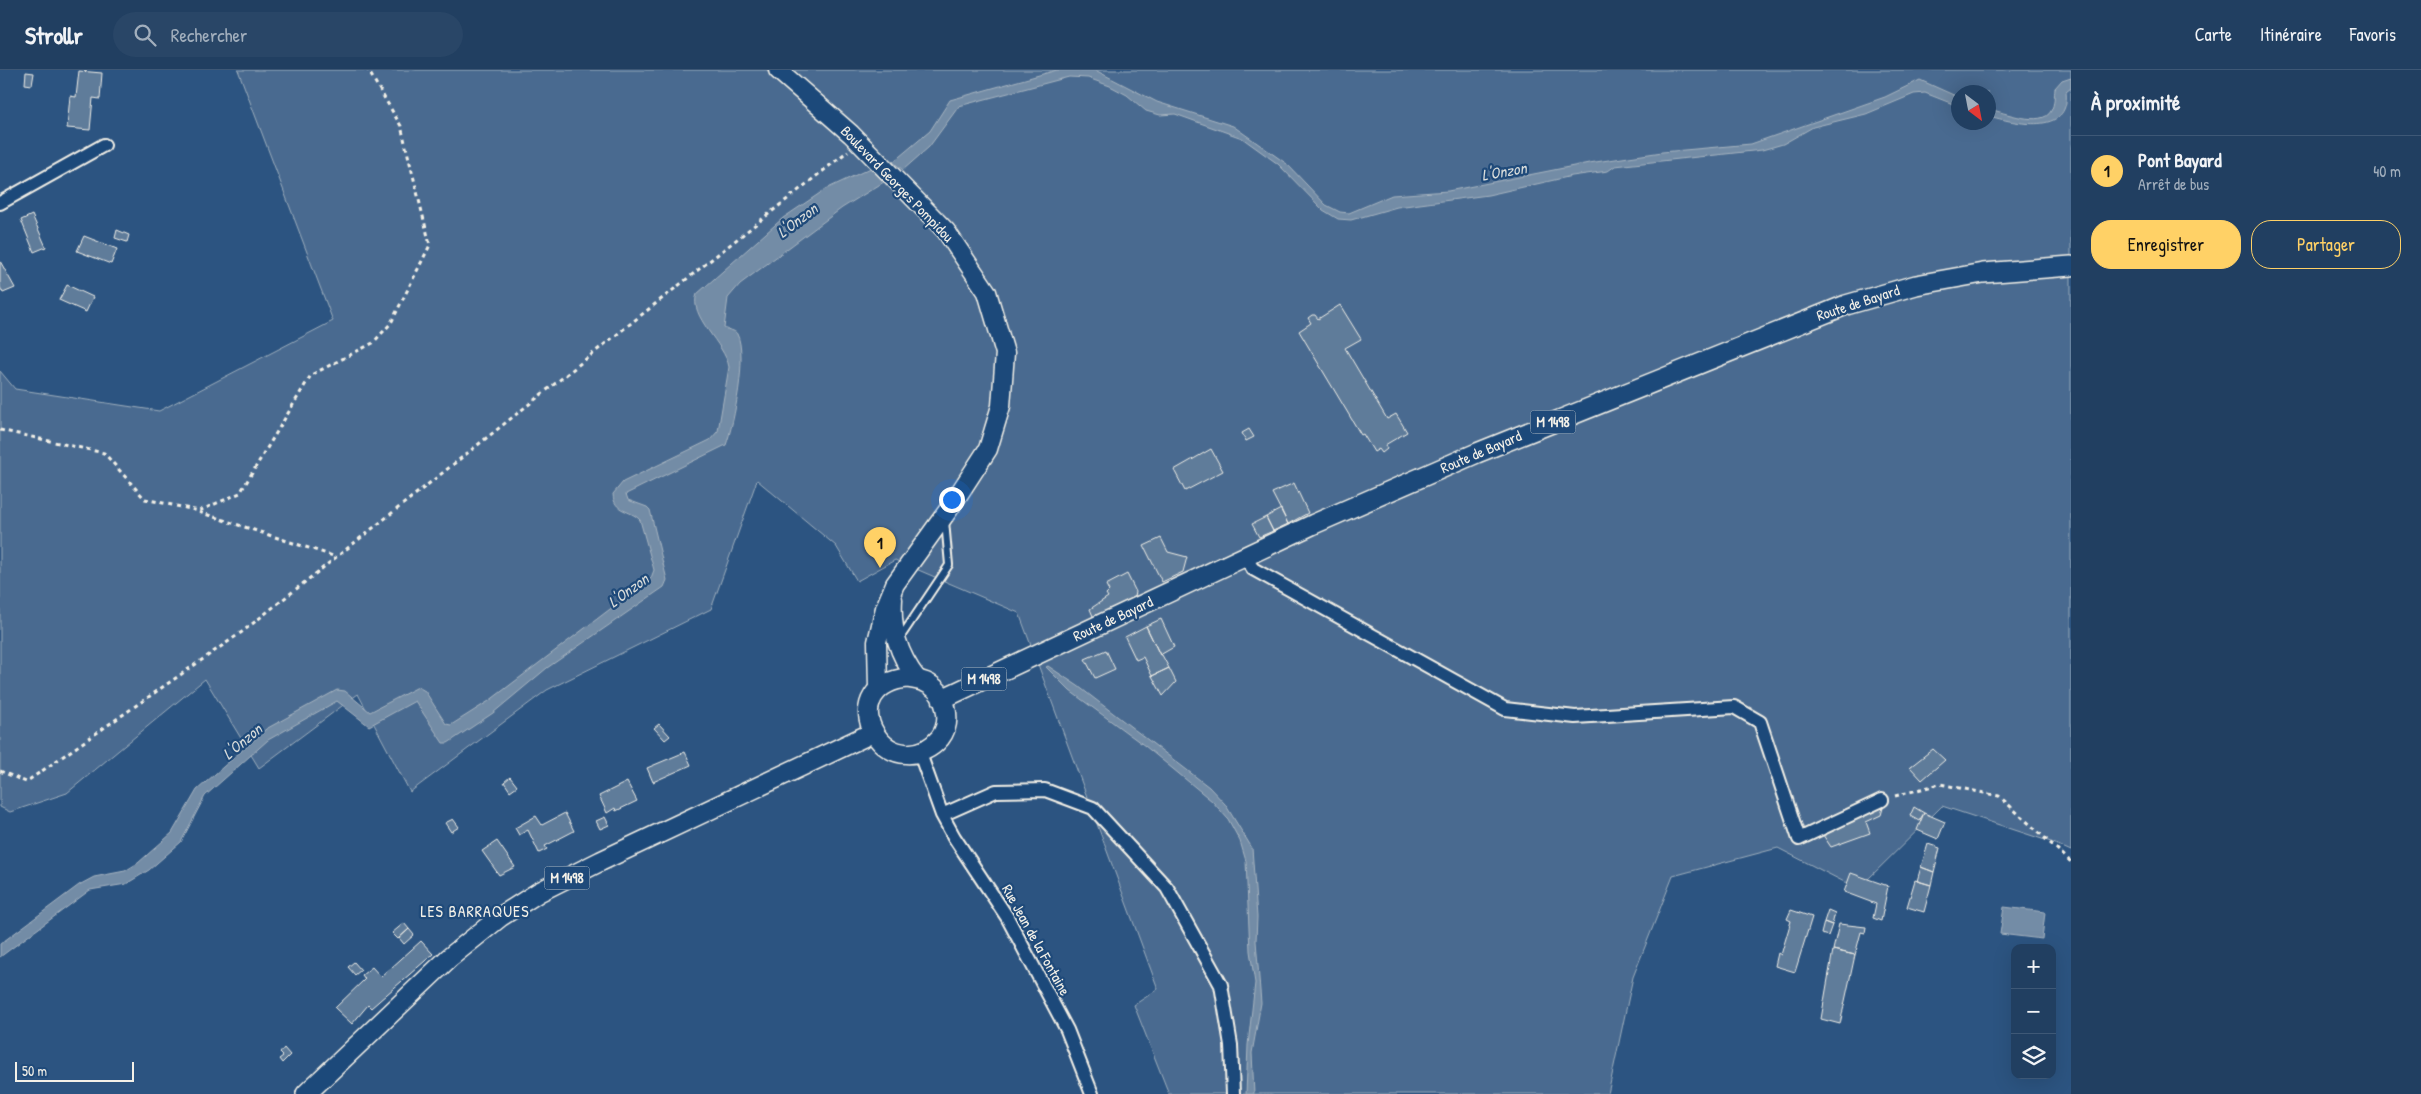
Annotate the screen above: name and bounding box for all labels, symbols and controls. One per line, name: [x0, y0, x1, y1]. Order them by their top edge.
search box: [113, 12, 463, 57]
text: Strollr: [25, 19, 83, 51]
icon: search: [131, 21, 159, 49]
text: Rechercher: [171, 22, 247, 48]
text: Carte: [2195, 22, 2232, 47]
text: Itinéraire: [2260, 22, 2322, 47]
text: Favoris: [2350, 22, 2396, 47]
north arrow: [1951, 85, 1996, 130]
text: À proximité: [2091, 88, 2180, 117]
street label: Boulevard Georges Pompidou: [836, 121, 959, 247]
text: Pont Bayard: [2138, 147, 2222, 173]
water label: L'Onzon: [1480, 156, 1530, 186]
text: 1: [2104, 160, 2110, 182]
text: 40 m: [2373, 160, 2401, 182]
text: Arrêt de bus: [2138, 173, 2209, 195]
water label: L'Onzon: [772, 197, 823, 242]
button: Enregistrer: [2091, 220, 2241, 269]
button: Partager: [2251, 220, 2401, 269]
street label: Route de Bayard: [1814, 279, 1902, 326]
road number: M 1498: [1530, 411, 1576, 434]
street label: Route de Bayard: [1437, 425, 1525, 478]
your location: [939, 487, 965, 513]
pin: 1: [864, 527, 896, 568]
water label: L'Onzon: [603, 567, 654, 612]
street label: Route de Bayard: [1069, 591, 1156, 646]
road number: M 1498: [962, 668, 1006, 690]
water label: L'Onzon: [218, 717, 268, 764]
road number: M 1498: [544, 866, 590, 890]
street label: Rue Jean de la Fontaine: [997, 880, 1076, 999]
district label: LES BARRAQUES: [420, 900, 530, 922]
map controls: [2011, 944, 2056, 1079]
button: +: [2011, 944, 2056, 989]
button: −: [2011, 989, 2056, 1034]
button: layers: [2011, 1034, 2056, 1079]
scale bar: [15, 1059, 134, 1082]
text: 50 m: [22, 1061, 47, 1080]

